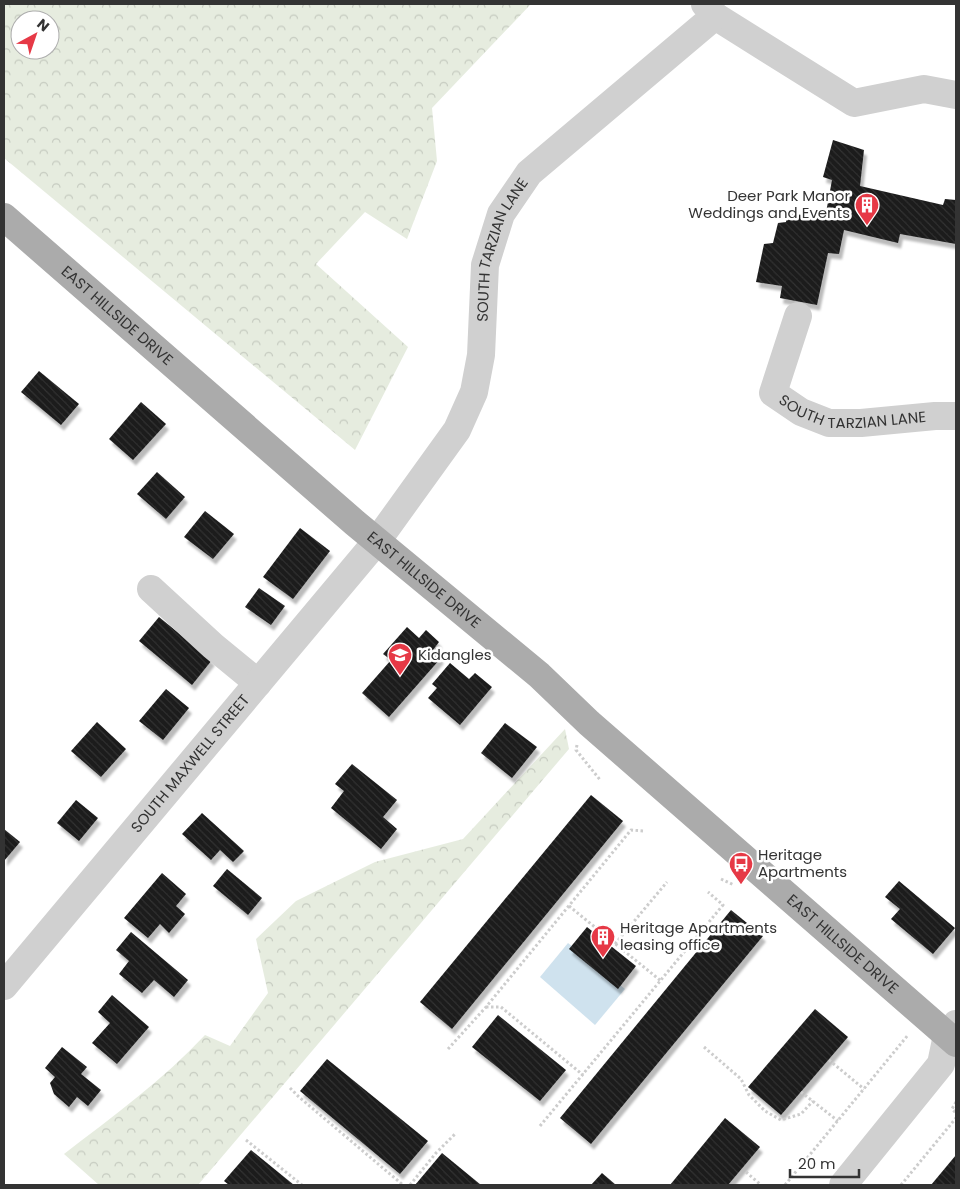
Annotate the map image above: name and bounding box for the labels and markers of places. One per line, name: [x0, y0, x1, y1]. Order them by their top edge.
place label: Deer Park Manor Weddings and Events: [688, 185, 850, 223]
building icon: Deer Park Manor Weddings and Events: [854, 192, 880, 226]
school or university icon: Kidangles: [387, 642, 413, 676]
place label: Kidangles: [418, 644, 492, 665]
place label: Heritage Apartments: [758, 844, 847, 882]
bus stop icon: Heritage Apartments: [728, 851, 754, 885]
place label: Heritage Apartments leasing office: [620, 917, 777, 955]
building icon: Heritage Apartments leasing office: [590, 924, 616, 958]

